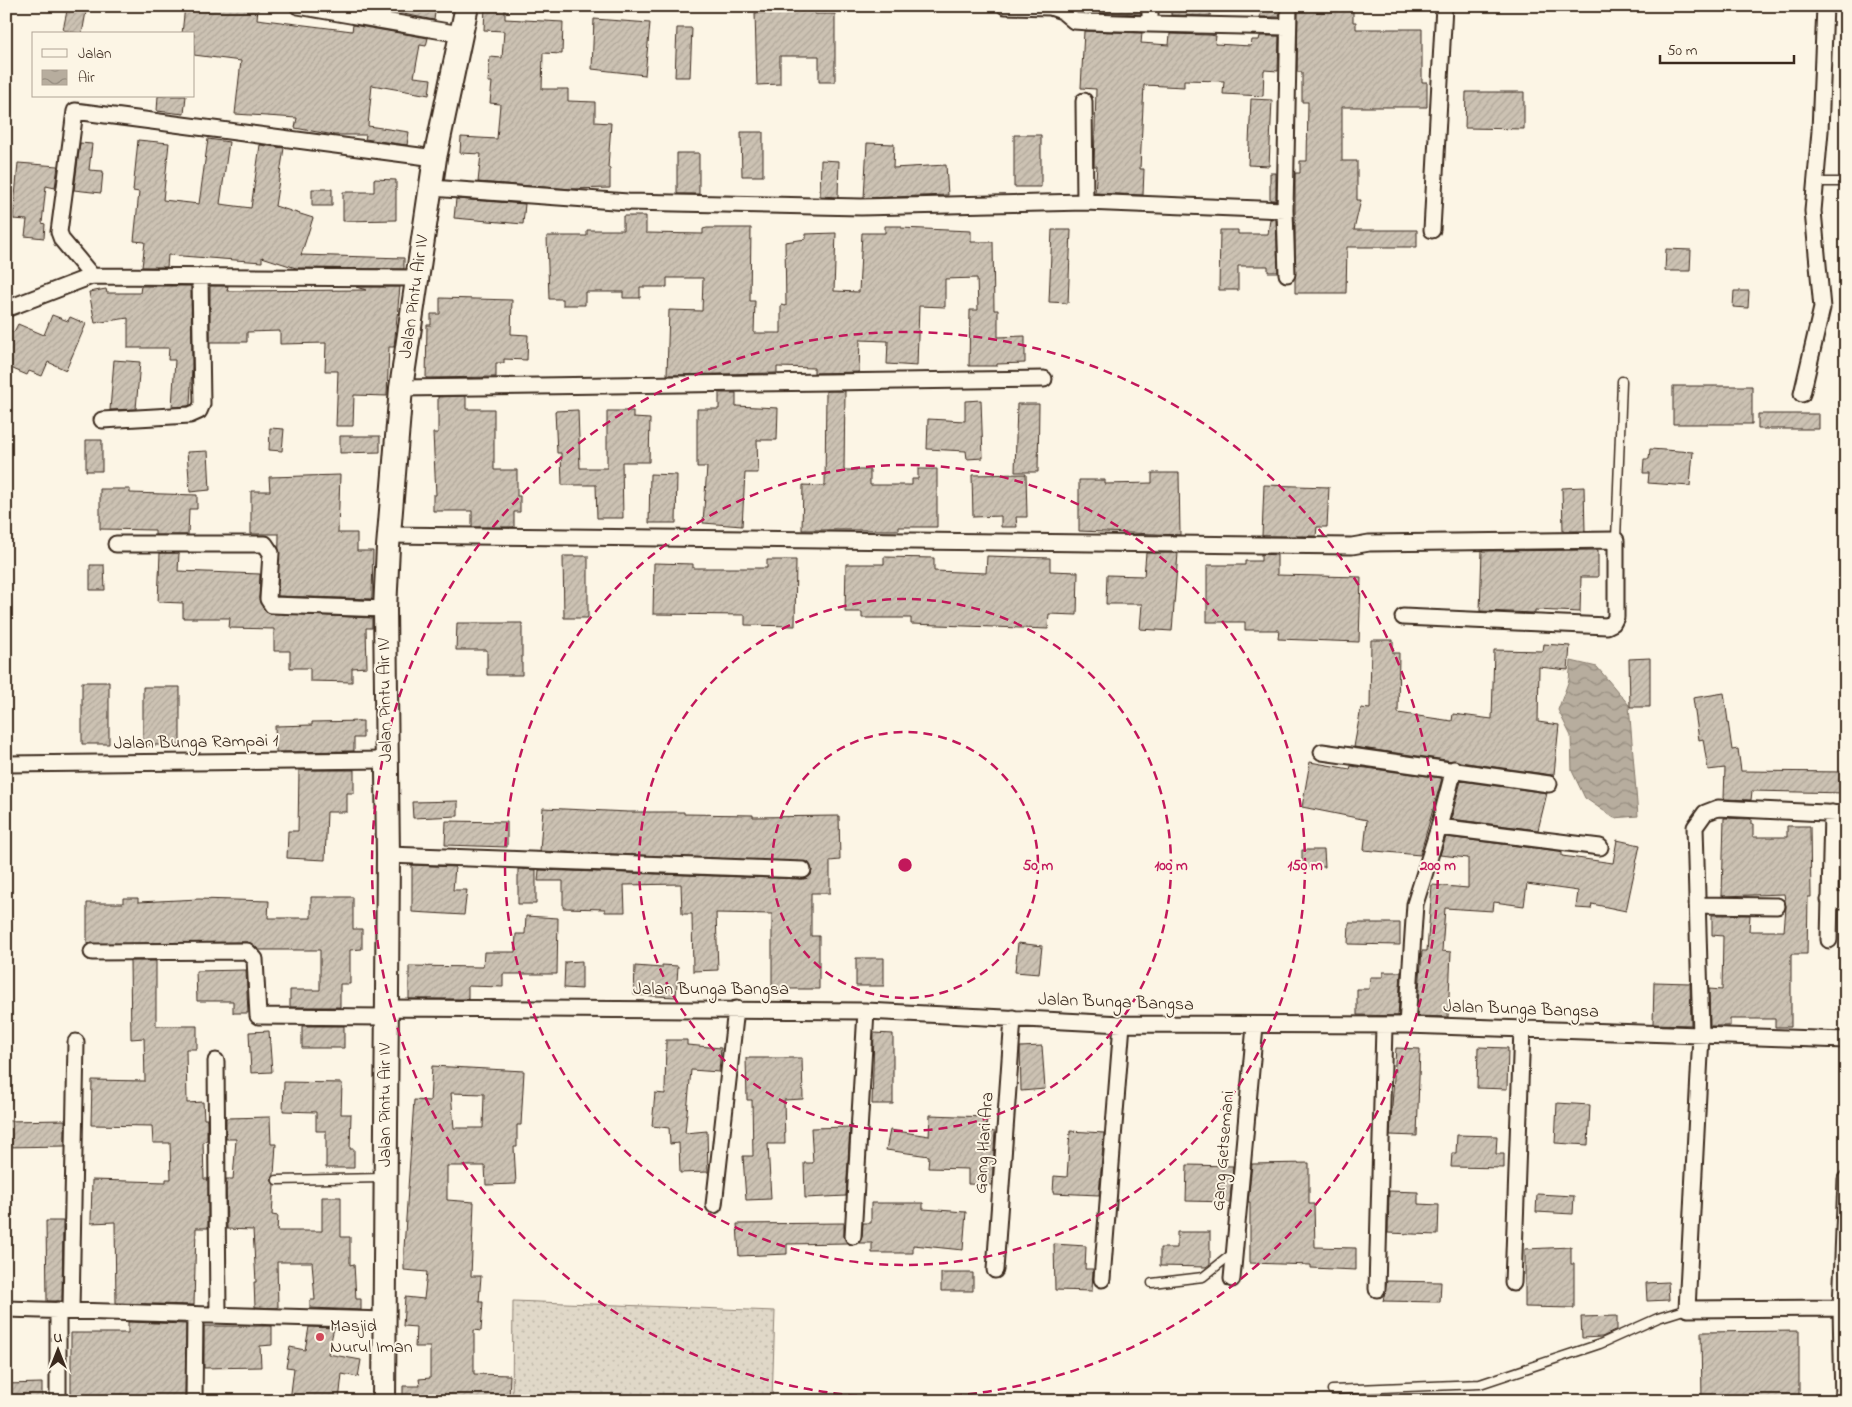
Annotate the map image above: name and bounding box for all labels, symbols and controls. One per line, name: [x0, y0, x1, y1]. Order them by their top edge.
legend: [32, 32, 195, 98]
scale bar: [1660, 32, 1793, 64]
text: 50 m: [1667, 40, 1698, 62]
text: Jalan: [78, 43, 111, 65]
text: Air: [78, 67, 95, 89]
street label: Jalan Pintu Air IV: [393, 233, 437, 360]
street label: Jalan Pintu Air IV: [372, 637, 400, 762]
street label: Jalan Bunga Rampai 1: [113, 729, 279, 758]
text: 50 m: [1023, 855, 1054, 877]
text: 100 m: [1154, 855, 1188, 877]
text: 150 m: [1287, 855, 1323, 877]
text: 200 m: [1419, 855, 1456, 877]
centre of rings: [896, 856, 914, 874]
street label: Jalan Bunga Bangsa: [633, 977, 789, 1004]
street label: Jalan Bunga Bangsa: [1038, 987, 1194, 1020]
street label: Jalan Bunga Bangsa: [1443, 994, 1599, 1027]
street label: Jalan Pintu Air IV: [373, 1042, 399, 1167]
street label: Gang Getsemani: [1206, 1090, 1243, 1212]
street label: Gang Hari Ara: [968, 1091, 1003, 1195]
place label: Masjid Nurul Iman: [330, 1314, 413, 1361]
north arrow: [32, 1324, 82, 1374]
text: U: [54, 1328, 63, 1349]
marker: Masjid Nurul Iman: [314, 1331, 326, 1343]

